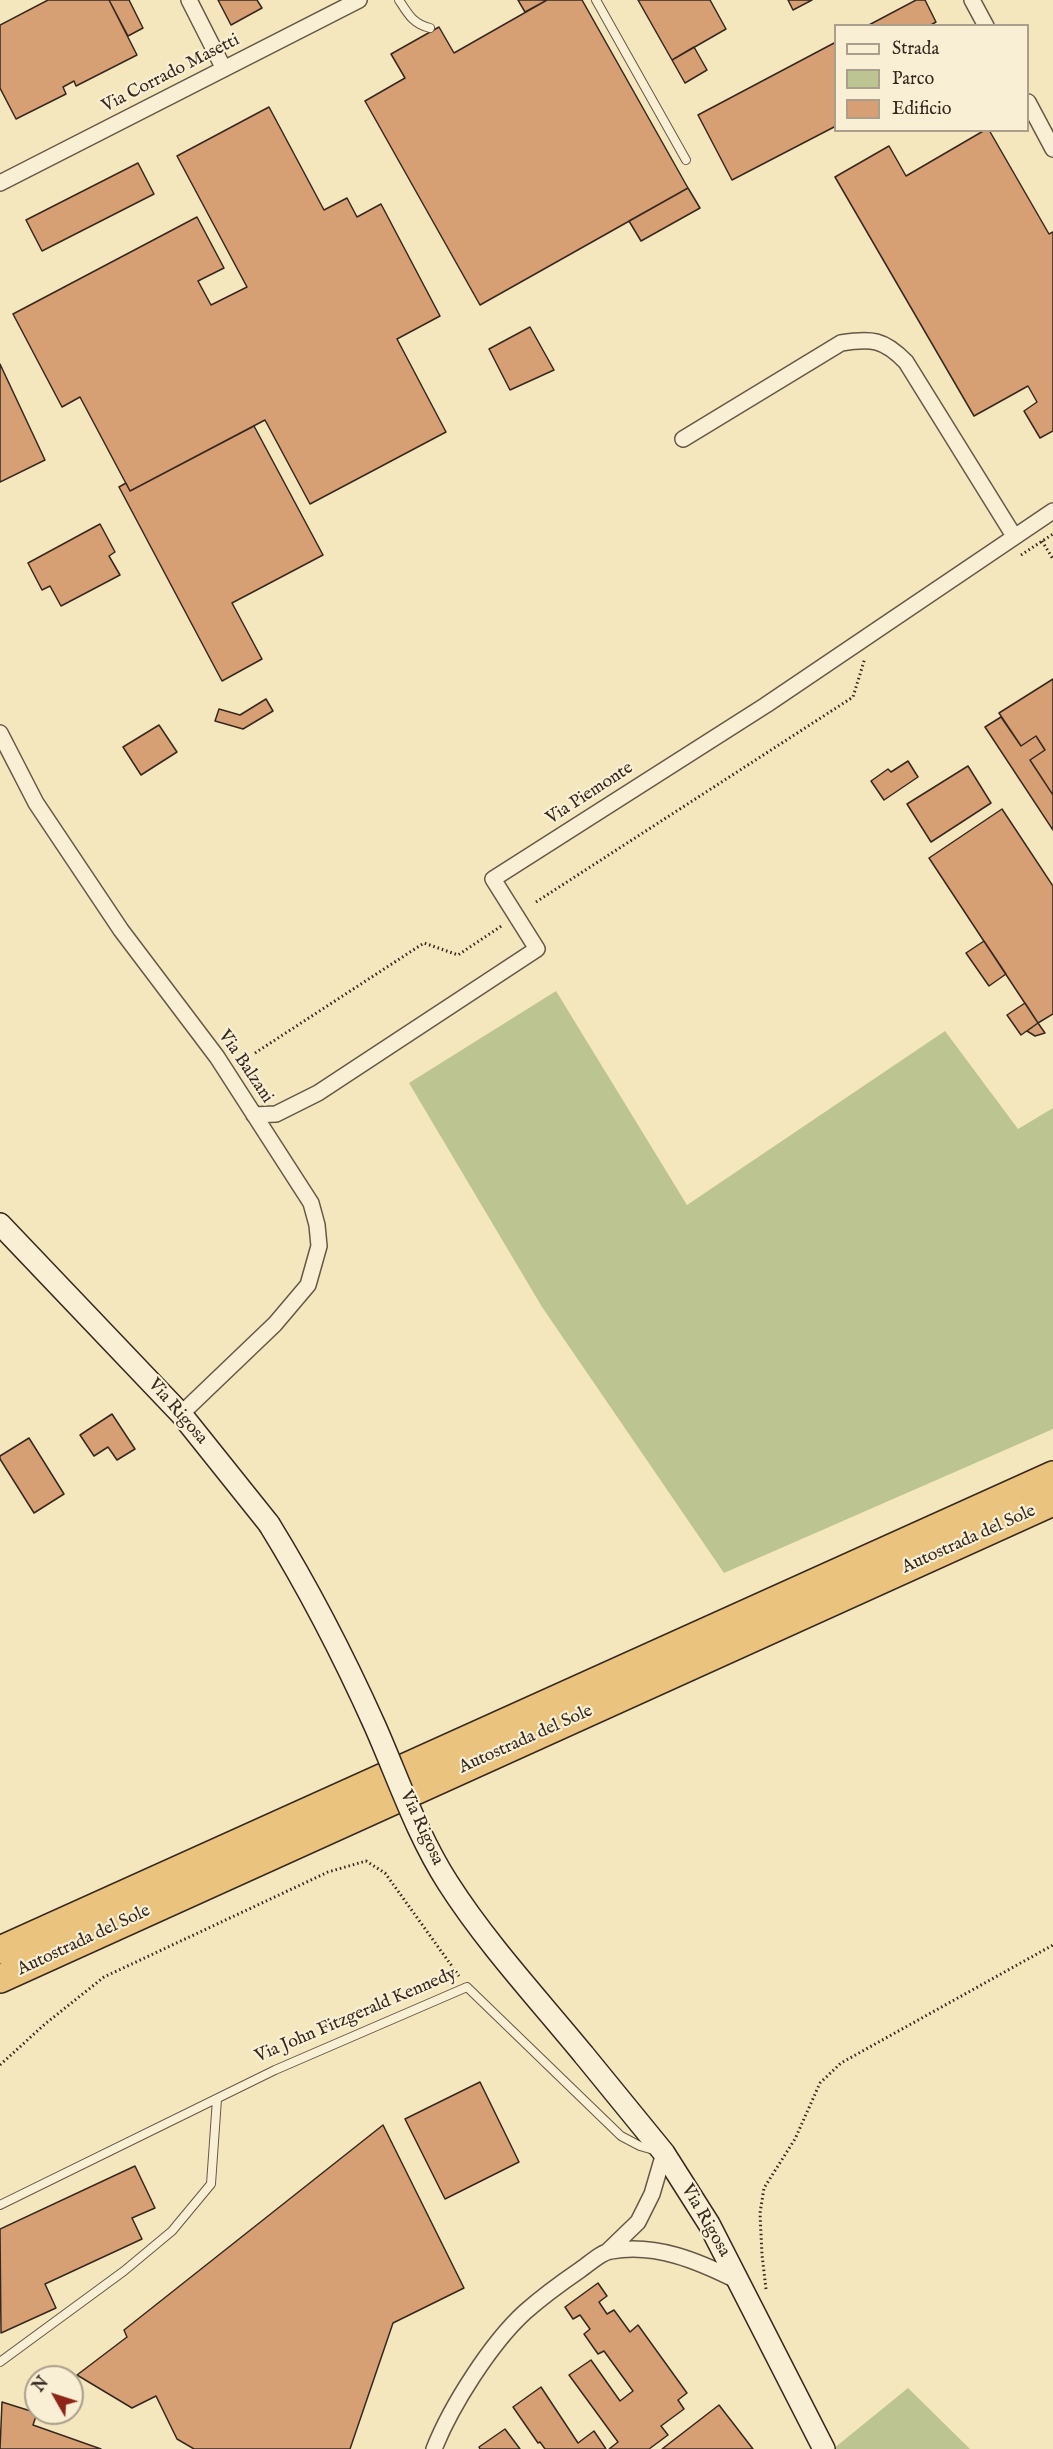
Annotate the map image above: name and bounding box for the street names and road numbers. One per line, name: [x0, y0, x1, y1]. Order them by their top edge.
street label: Via Corrado Masetti: [99, 30, 243, 118]
street label: Via Piemonte: [543, 758, 637, 830]
street label: Via Balzani: [213, 1026, 277, 1108]
street label: Via Rigosa: [143, 1375, 211, 1449]
street label: Autostrada del Sole: [899, 1501, 1039, 1579]
street label: Autostrada del Sole: [456, 1701, 596, 1779]
street label: Via Rigosa: [394, 1787, 448, 1869]
street label: Autostrada del Sole: [14, 1901, 154, 1981]
street label: Via John Fitzgerald Kennedy: [252, 1964, 460, 2068]
street label: Via Rigosa: [676, 2181, 734, 2261]

